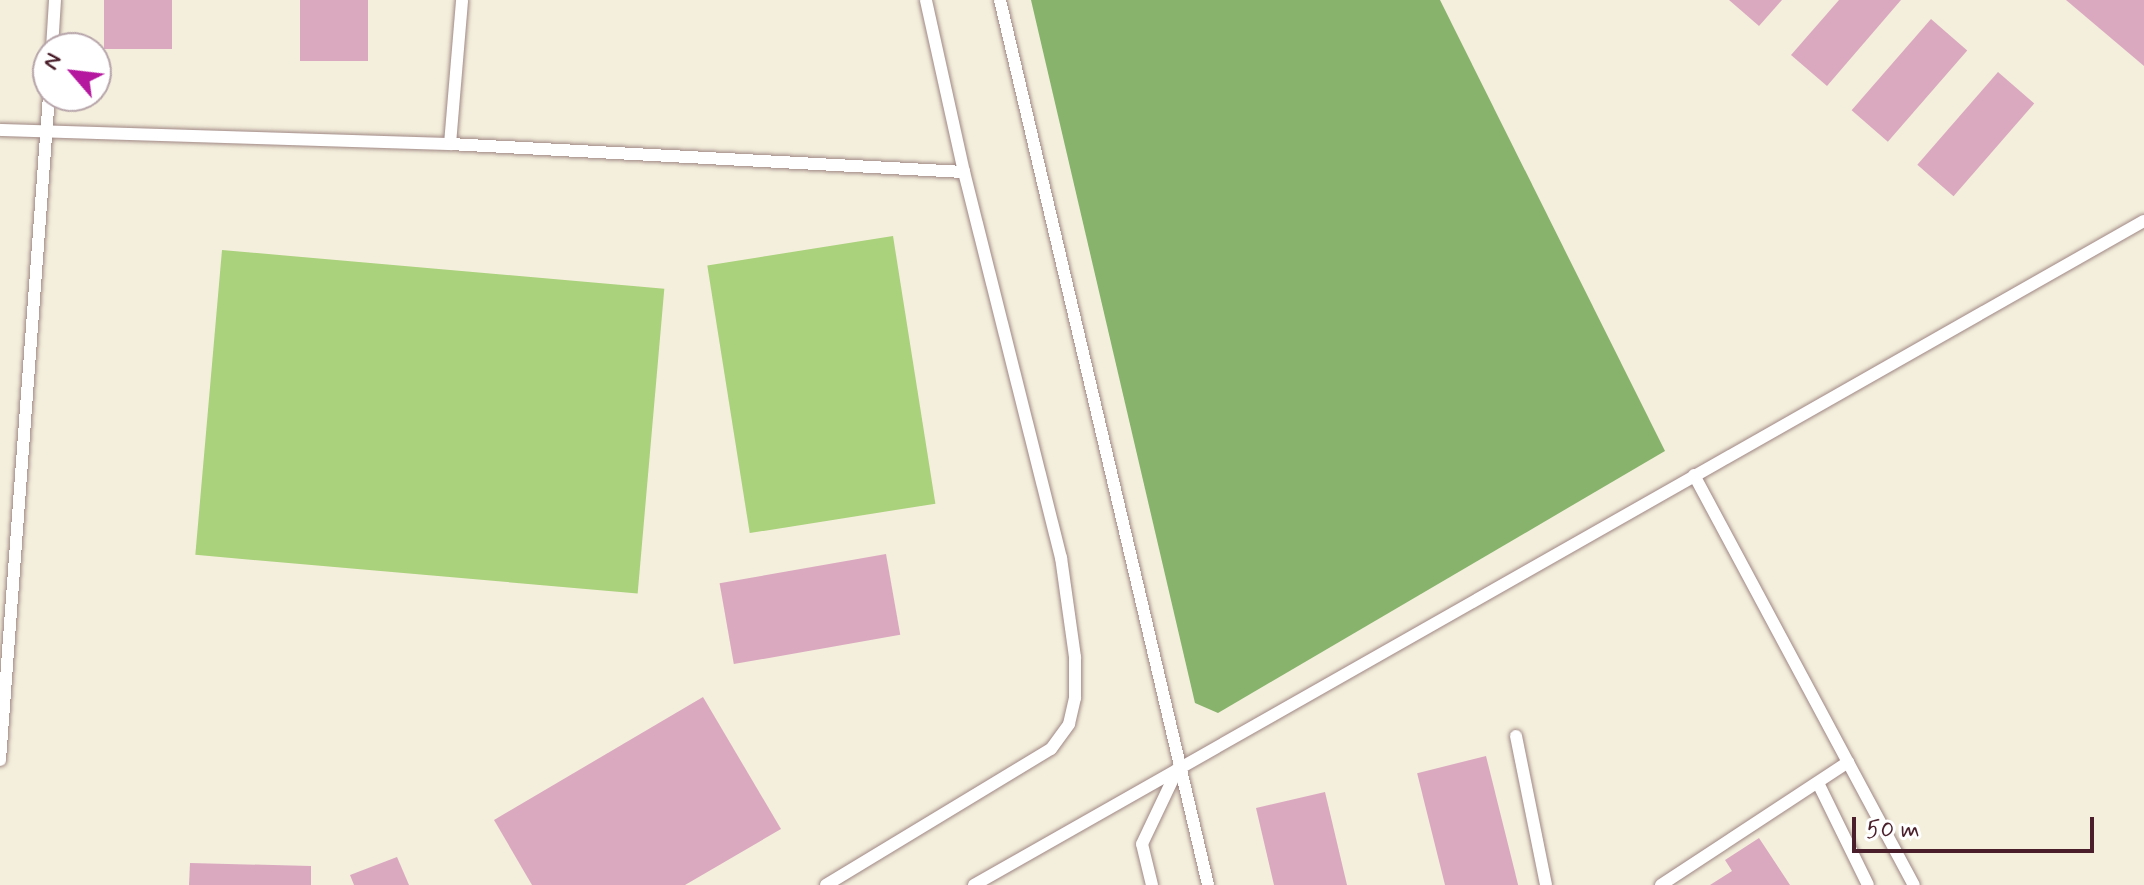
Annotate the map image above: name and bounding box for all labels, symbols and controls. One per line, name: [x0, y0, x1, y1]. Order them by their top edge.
north arrow: [32, 32, 112, 112]
text: N: [37, 49, 68, 75]
scale bar: [1856, 801, 2098, 851]
text: 50 m: [1866, 815, 1920, 846]

